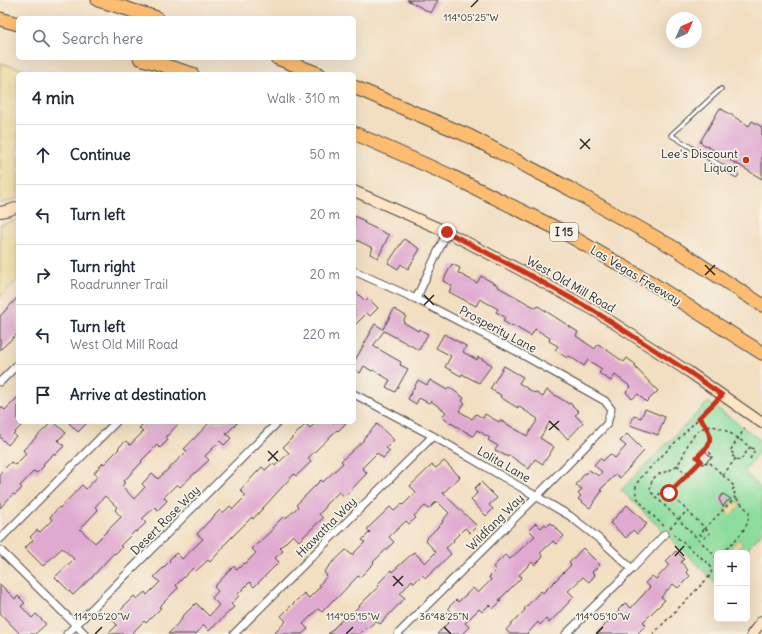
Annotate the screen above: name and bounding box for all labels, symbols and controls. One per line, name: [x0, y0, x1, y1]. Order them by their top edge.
text: 114°05'25"W: [443, 11, 499, 24]
north arrow: [666, 12, 702, 48]
search box: [16, 16, 356, 60]
icon: search: [30, 27, 52, 49]
text: Search here: [62, 29, 143, 48]
text: 4 min: [32, 87, 74, 109]
text: Walk · 310 m: [267, 90, 340, 107]
icon: ahead: [32, 144, 54, 166]
text: Continue: [70, 145, 131, 164]
text: 50 m: [309, 146, 340, 163]
place label: Lee's Discount Liquor: [661, 146, 738, 175]
marker: Lee's Discount Liquor: [741, 155, 751, 165]
icon: left: [32, 204, 54, 226]
text: Turn left: [70, 205, 125, 224]
text: 20 m: [310, 206, 340, 223]
route end: [438, 223, 456, 241]
road number: I 15: [550, 223, 578, 241]
street label: Las Vegas Freeway: [588, 242, 684, 308]
street label: West Old Mill Road: [524, 253, 618, 315]
text: Turn right: [70, 257, 135, 276]
icon: right: [32, 264, 54, 286]
text: 20 m: [310, 266, 340, 283]
text: Roadrunner Trail: [70, 276, 168, 293]
street label: Prosperity Lane: [457, 302, 539, 356]
text: Turn left: [70, 317, 125, 336]
icon: left: [32, 324, 54, 346]
text: 220 m: [303, 326, 340, 343]
text: West Old Mill Road: [70, 336, 178, 353]
icon: arrive: [32, 384, 54, 406]
text: Arrive at destination: [70, 385, 206, 404]
street label: Lolita Lane: [475, 443, 533, 485]
street label: Desert Rose Way: [127, 482, 203, 558]
route start: [660, 484, 678, 502]
street label: Wildfang Way: [463, 490, 527, 554]
street label: Hiawatha Way: [293, 494, 359, 560]
map controls: [714, 550, 750, 622]
button: +: [714, 550, 750, 586]
button: −: [714, 586, 750, 622]
text: 114°05'20"W: [74, 610, 130, 623]
text: 114°05'15"W: [326, 610, 380, 623]
text: 36°48'25"N: [419, 610, 469, 623]
text: 114°05'10"W: [576, 610, 630, 623]

